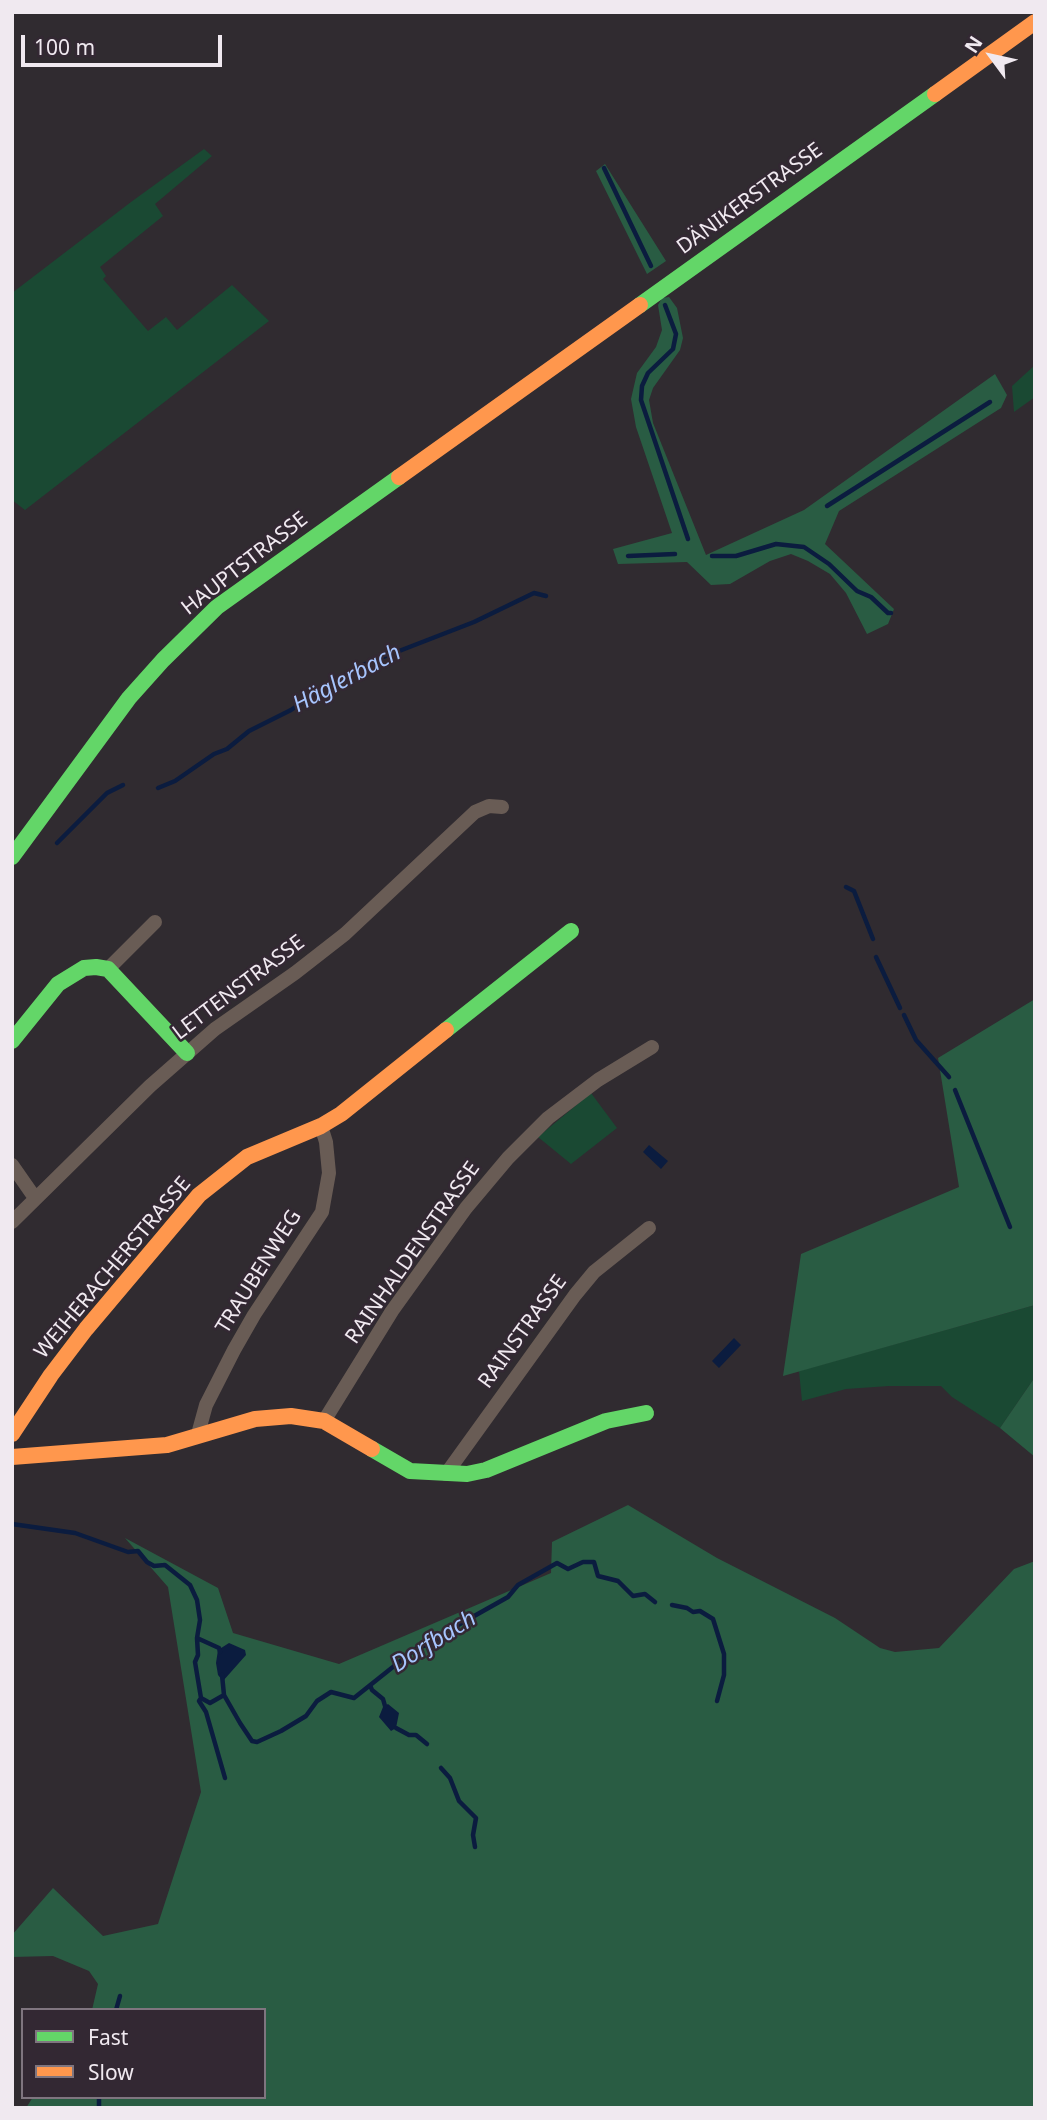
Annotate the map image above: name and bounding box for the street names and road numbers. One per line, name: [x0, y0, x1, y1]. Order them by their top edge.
street label: DÄNIKERSTRASSE: [672, 138, 828, 260]
street label: HAUPTSTRASSE: [177, 507, 313, 621]
street label: LETTENSTRASSE: [168, 930, 310, 1046]
street label: RAINHALDENSTRASSE: [340, 1157, 486, 1349]
street label: WEIHERACHERSTRASSE: [30, 1172, 196, 1364]
street label: TRAUBENWEG: [211, 1205, 307, 1339]
street label: RAINSTRASSE: [473, 1270, 573, 1394]

